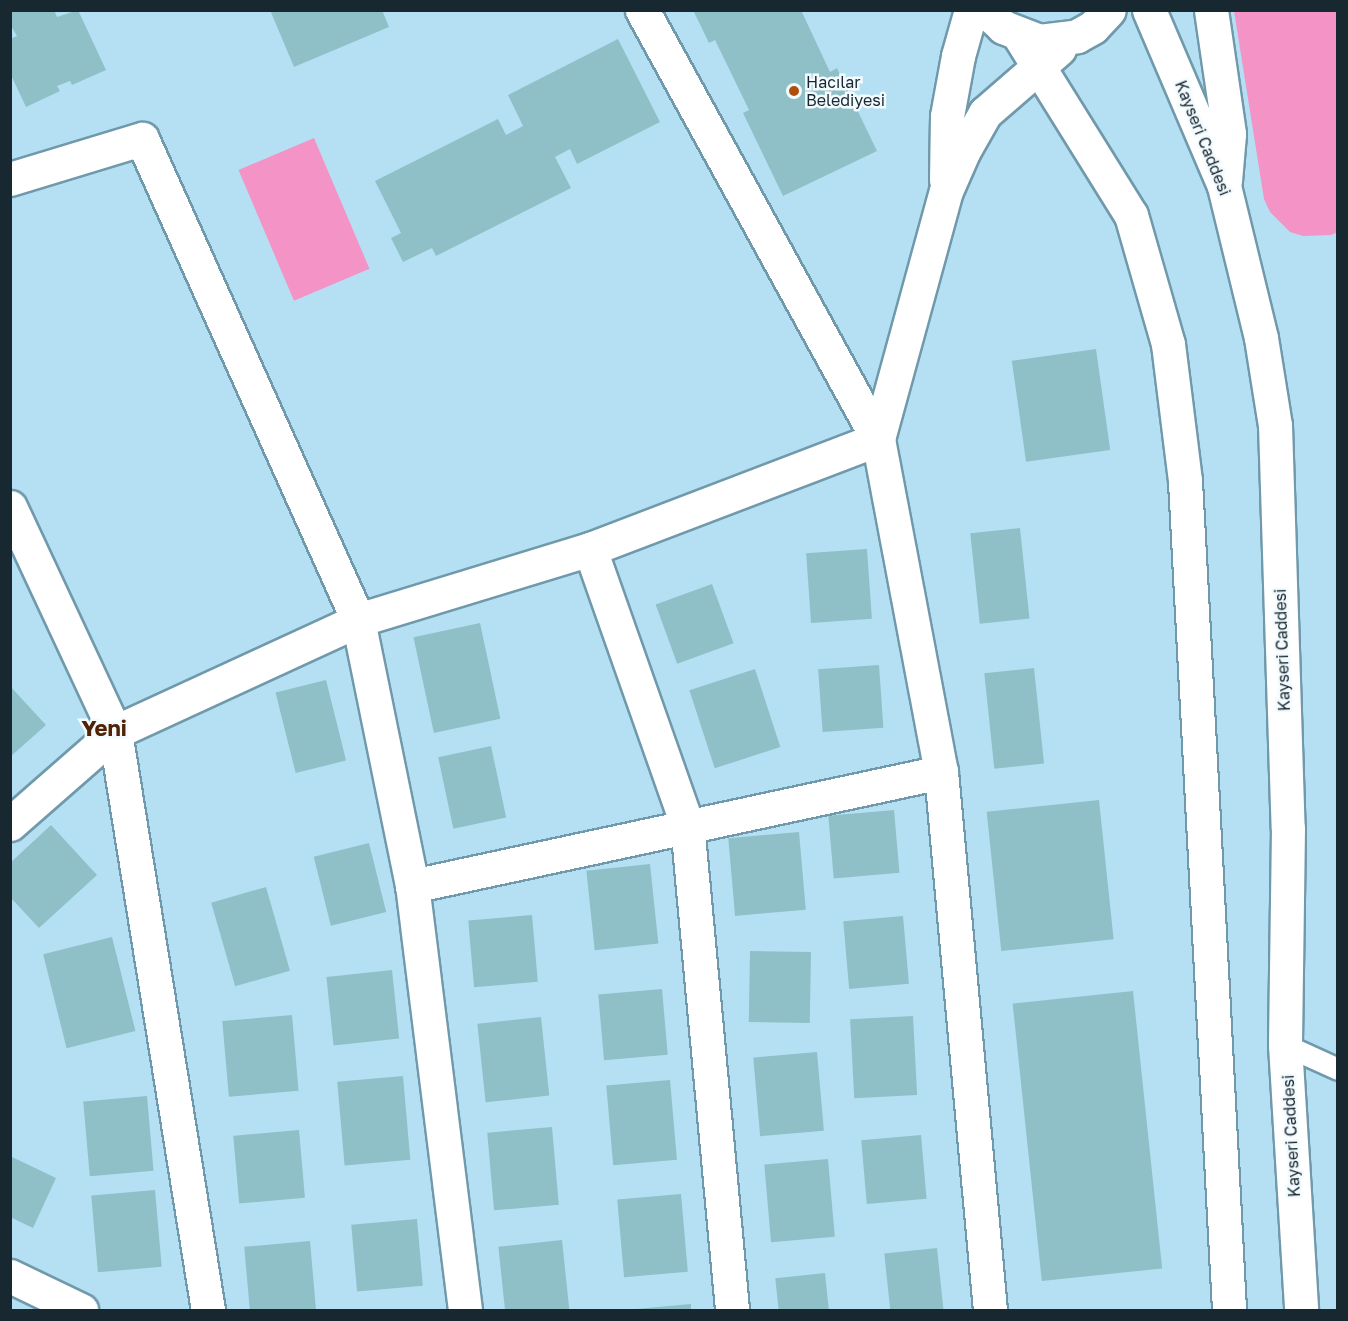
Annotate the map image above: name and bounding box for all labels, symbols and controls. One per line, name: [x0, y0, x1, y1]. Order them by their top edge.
place label: Hacılar Belediyesi: [806, 72, 885, 110]
street label: Kayseri Caddesi: [1171, 78, 1235, 198]
marker: Hacılar Belediyesi: [787, 84, 801, 98]
street label: Kayseri Caddesi: [1270, 588, 1294, 712]
district label: Yeni: [81, 715, 127, 741]
street label: Kayseri Caddesi: [1278, 1074, 1304, 1198]

